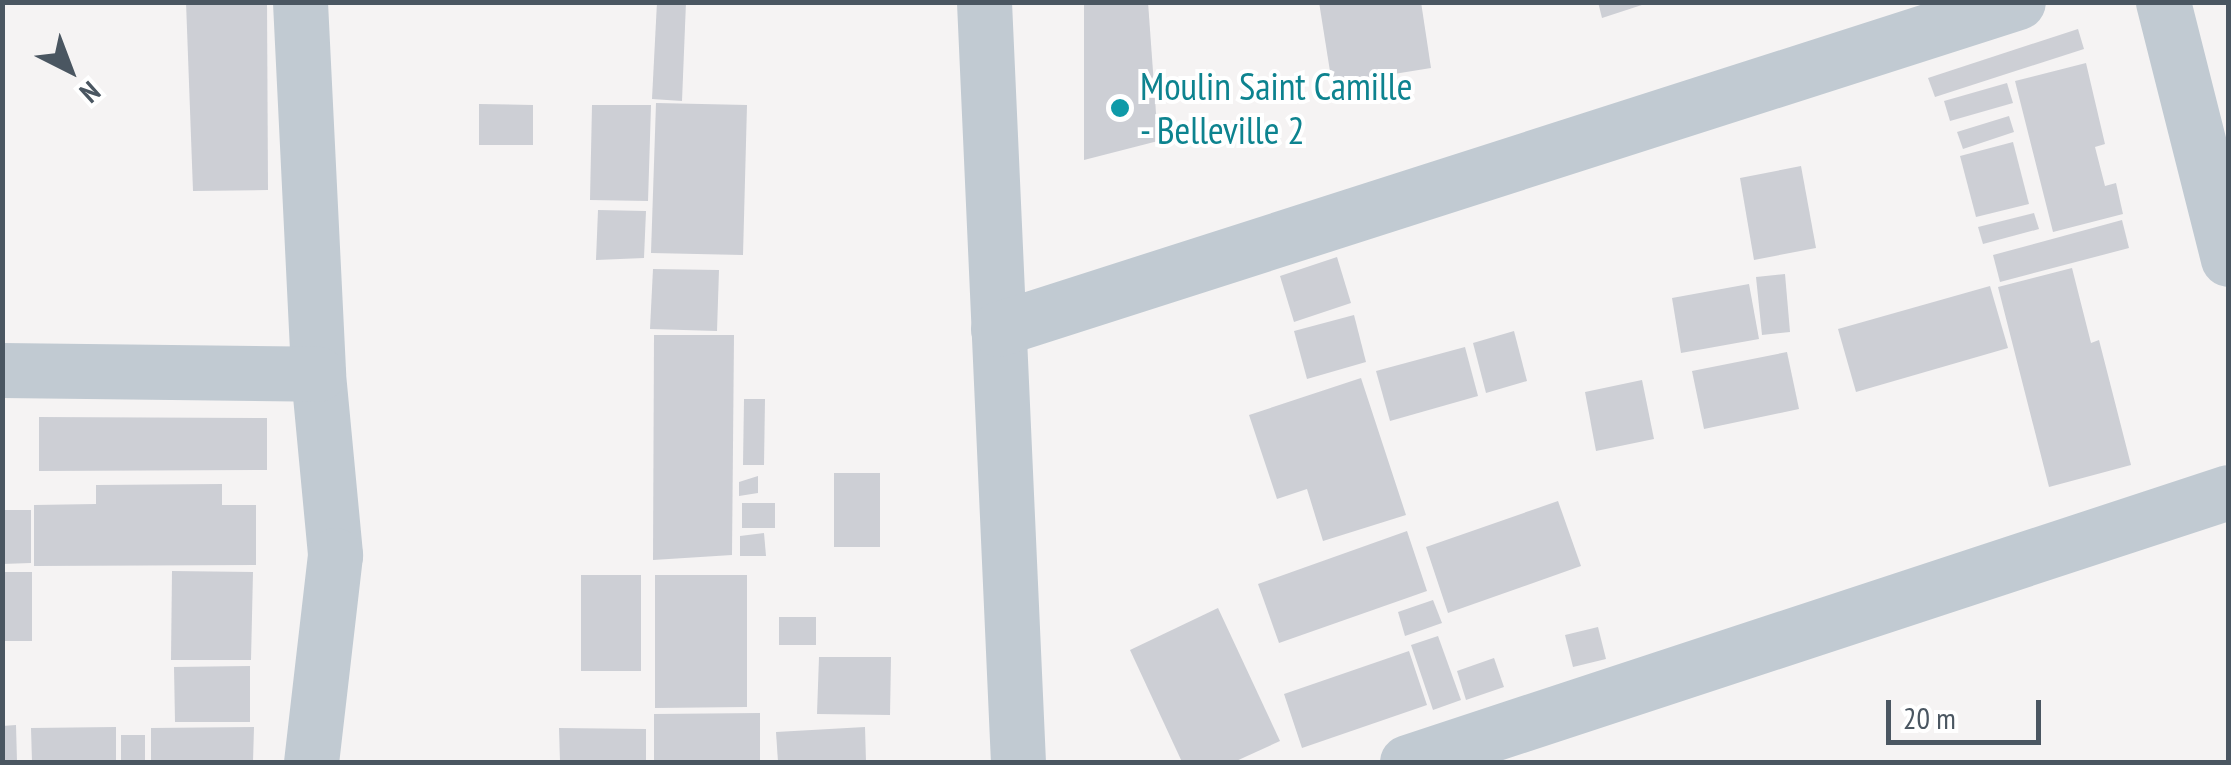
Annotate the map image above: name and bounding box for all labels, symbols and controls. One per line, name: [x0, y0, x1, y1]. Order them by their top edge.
north arrow: [20, 20, 120, 120]
place label: Moulin Saint Camille - Belleville 2: [1140, 63, 1412, 152]
text: N: [72, 74, 108, 111]
marker: Moulin Saint Camille - Belleville 2: [1109, 97, 1131, 119]
scale bar: [1891, 680, 2046, 742]
text: 20 m: [1903, 698, 1956, 737]

